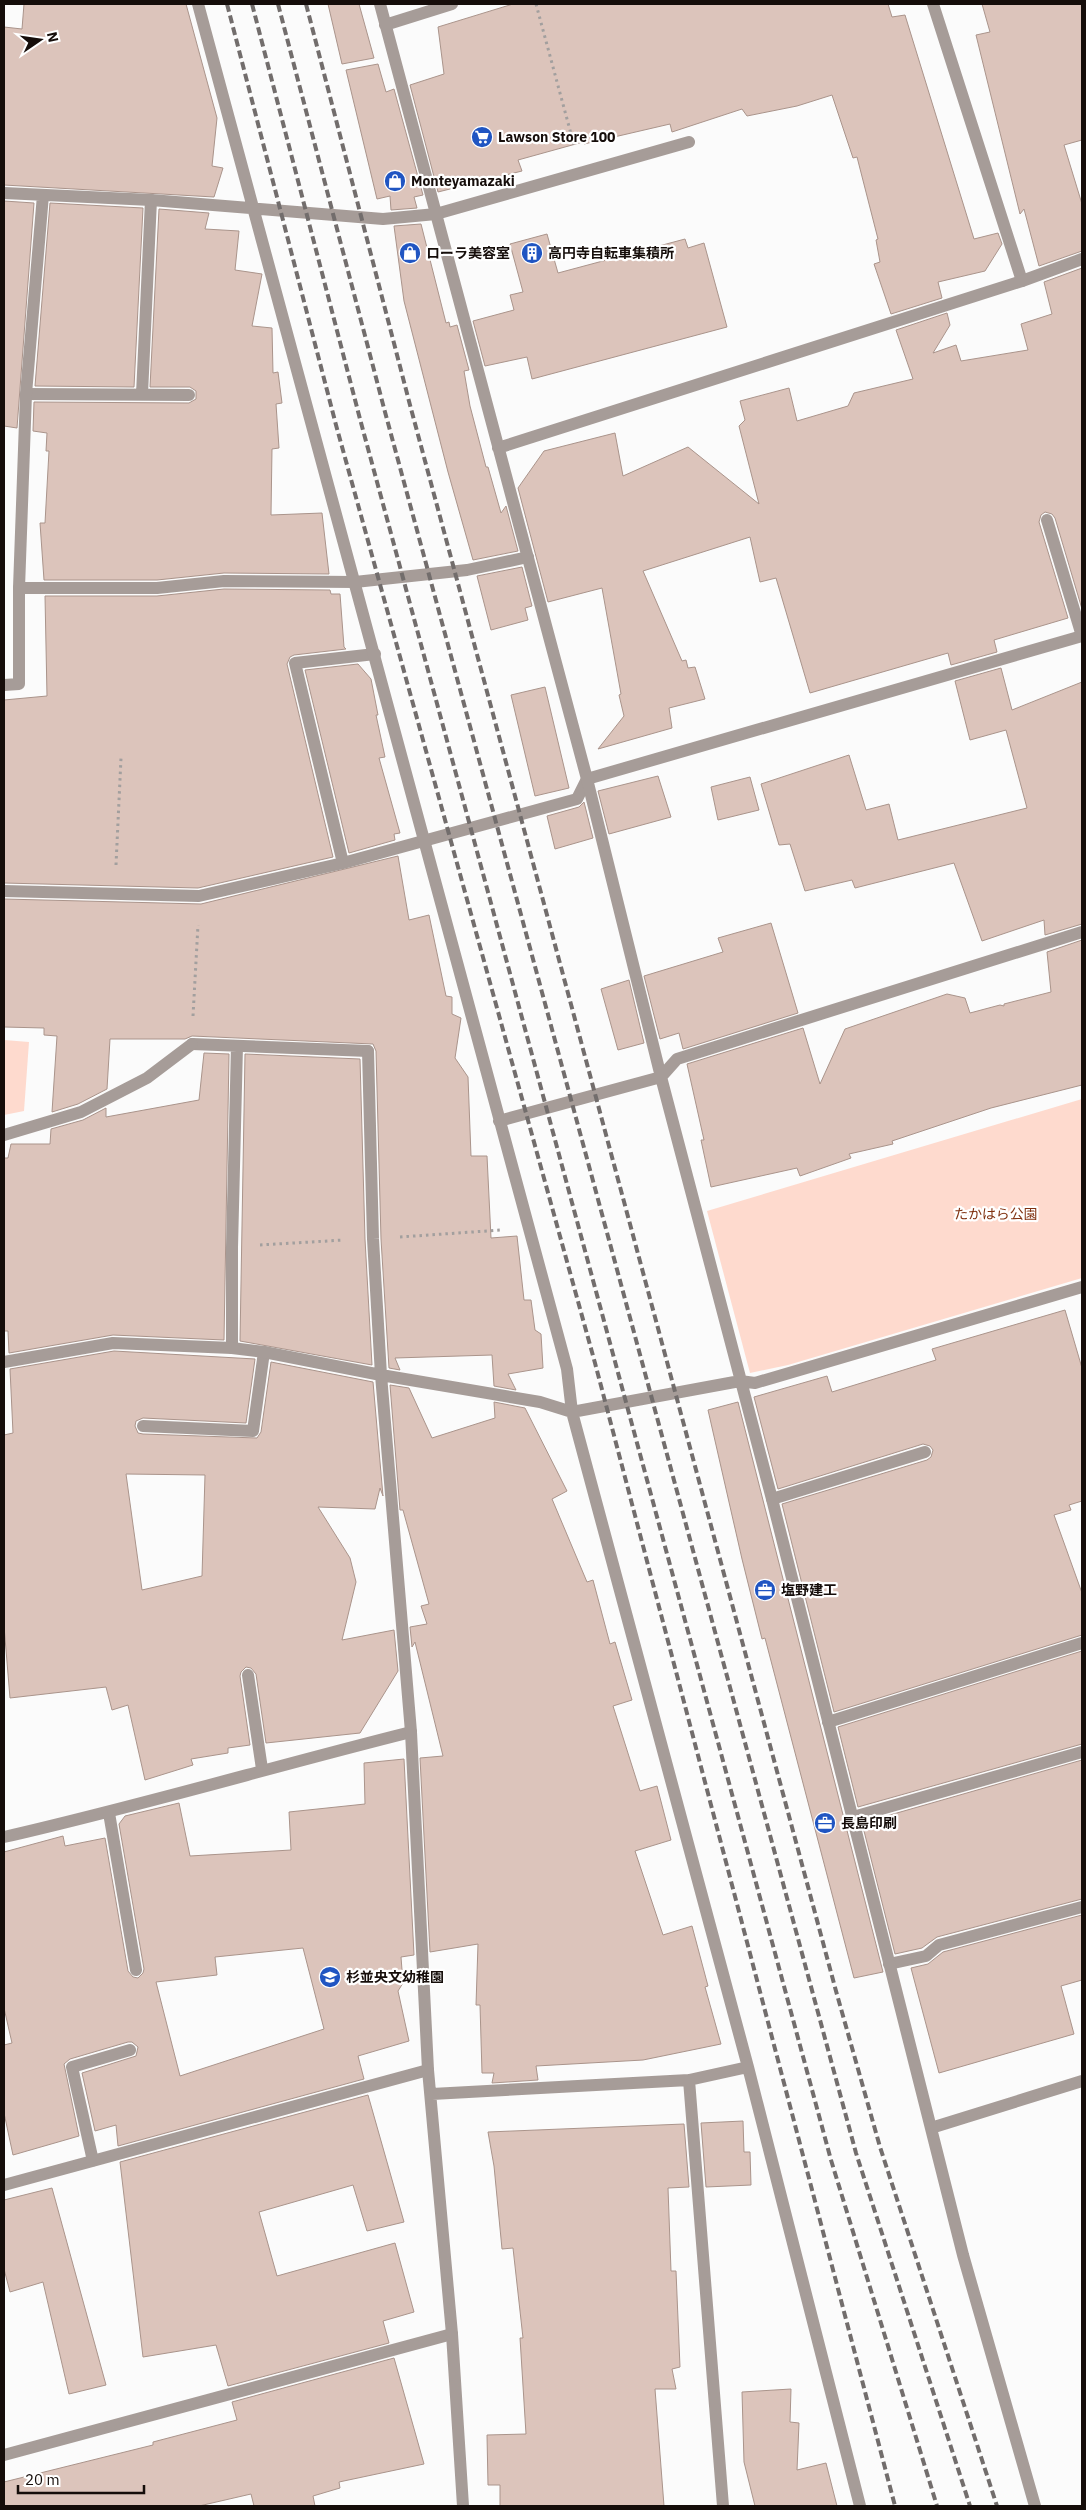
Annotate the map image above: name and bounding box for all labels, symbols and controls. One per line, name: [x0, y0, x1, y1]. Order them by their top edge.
north arrow: [15, 15, 65, 65]
text: N: [43, 30, 63, 44]
supermarket icon: Lawson Store 100: [470, 125, 494, 149]
place label: Lawson Store 100: [498, 128, 616, 146]
shop icon: Monteyamazaki: [383, 169, 407, 193]
place label: Monteyamazaki: [411, 172, 515, 190]
shop icon: ローラ美容室: [398, 241, 422, 265]
building icon: 高円寺自転車集積所: [520, 241, 544, 265]
place label: ローラ美容室: [426, 244, 510, 262]
place label: 高円寺自転車集積所: [548, 244, 674, 262]
park label: たかはら公園: [954, 1205, 1038, 1223]
office icon: 塩野建工: [753, 1578, 777, 1602]
place label: 塩野建工: [781, 1581, 837, 1599]
office icon: 長島印刷: [813, 1811, 837, 1835]
place label: 長島印刷: [841, 1814, 897, 1832]
school or university icon: 杉並央文幼稚園: [318, 1965, 342, 1989]
place label: 杉並央文幼稚園: [346, 1968, 444, 1986]
scale bar: [18, 2462, 144, 2494]
text: 20 m: [25, 2470, 60, 2489]

